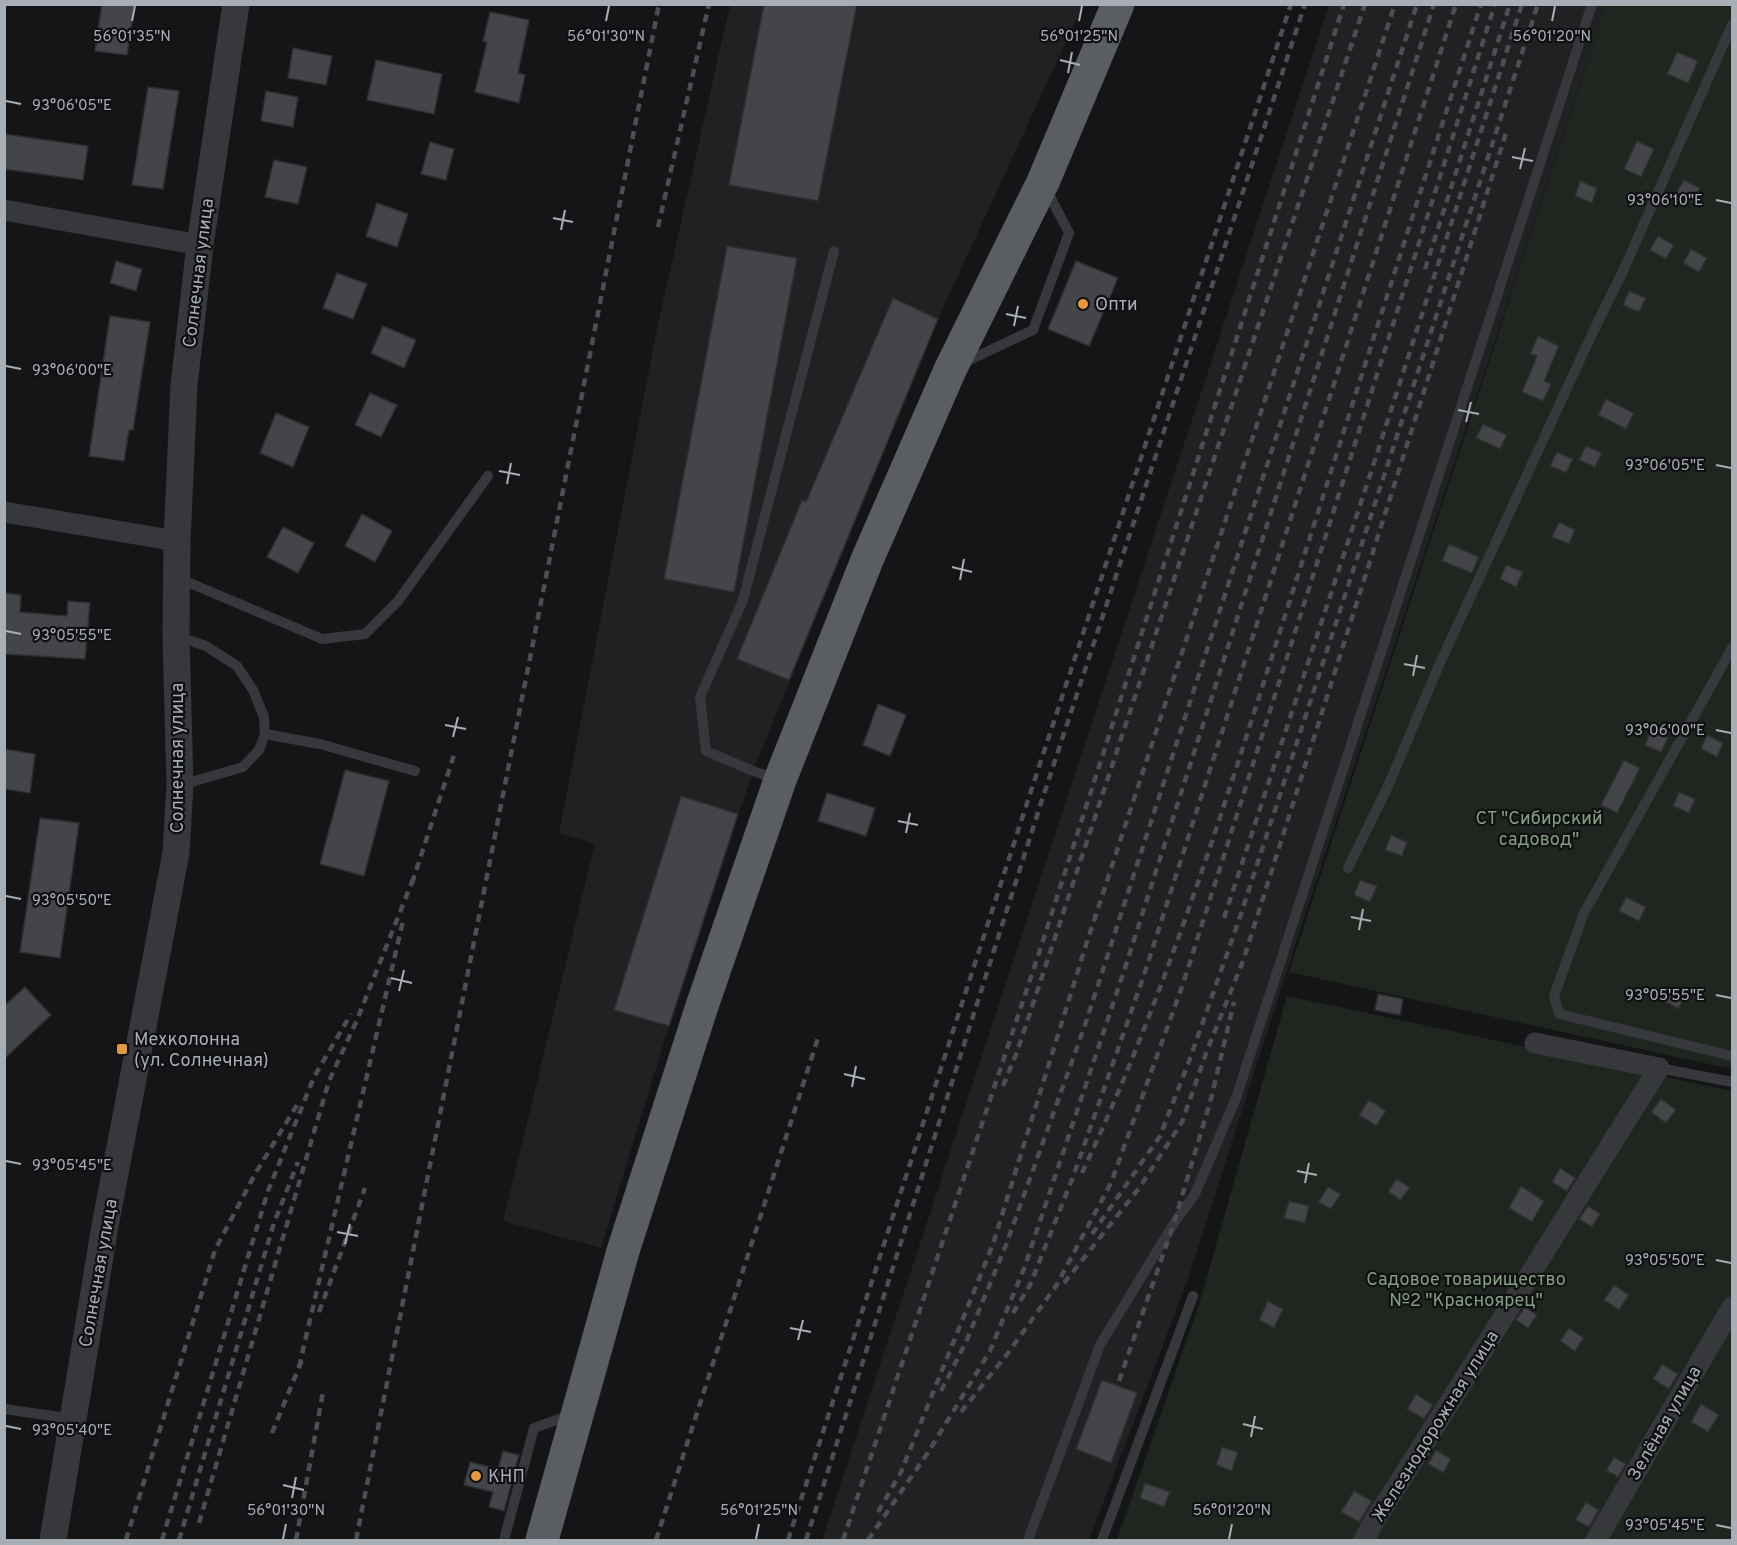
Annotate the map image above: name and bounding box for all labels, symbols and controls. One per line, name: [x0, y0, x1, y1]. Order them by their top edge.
text: 56°01'35"N: [93, 28, 171, 47]
text: 56°01'30"N: [567, 28, 645, 47]
text: 56°01'25"N: [1040, 28, 1118, 47]
text: 56°01'20"N: [1513, 28, 1591, 47]
text: 93°06'05"E: [32, 97, 112, 116]
text: 93°06'10"E: [1627, 192, 1703, 211]
street label: Солнечная улица: [179, 197, 220, 349]
place label: Опти: [1095, 294, 1138, 317]
marker: Опти: [1076, 297, 1090, 311]
text: 93°06'00"E: [32, 362, 112, 381]
text: 93°06'05"E: [1625, 457, 1705, 476]
text: 93°05'55"E: [32, 627, 112, 646]
street label: Солнечная улица: [167, 683, 190, 833]
text: 93°06'00"E: [1625, 722, 1705, 741]
park label: СТ "Сибирский садовод": [1476, 808, 1602, 852]
text: 93°05'50"E: [32, 892, 112, 911]
text: 93°05'55"E: [1625, 987, 1705, 1006]
place label: Мехколонна (ул. Солнечная): [134, 1029, 269, 1073]
marker: Мехколонна (ул. Солнечная): [115, 1042, 129, 1056]
text: 93°05'45"E: [32, 1157, 112, 1176]
street label: Солнечная улица: [75, 1197, 124, 1349]
text: 93°05'50"E: [1625, 1252, 1705, 1271]
park label: Садовое товарищество №2 "Красноярец": [1366, 1269, 1566, 1313]
street label: Железнодорожная улица: [1368, 1327, 1505, 1527]
street label: Зелёная улица: [1623, 1362, 1707, 1485]
text: 93°05'40"E: [32, 1422, 112, 1441]
place label: КНП: [488, 1466, 525, 1489]
marker: КНП: [469, 1469, 483, 1483]
text: 56°01'30"N: [247, 1502, 325, 1521]
text: 56°01'25"N: [720, 1502, 798, 1521]
text: 56°01'20"N: [1193, 1502, 1271, 1521]
text: 93°05'45"E: [1625, 1517, 1705, 1536]

